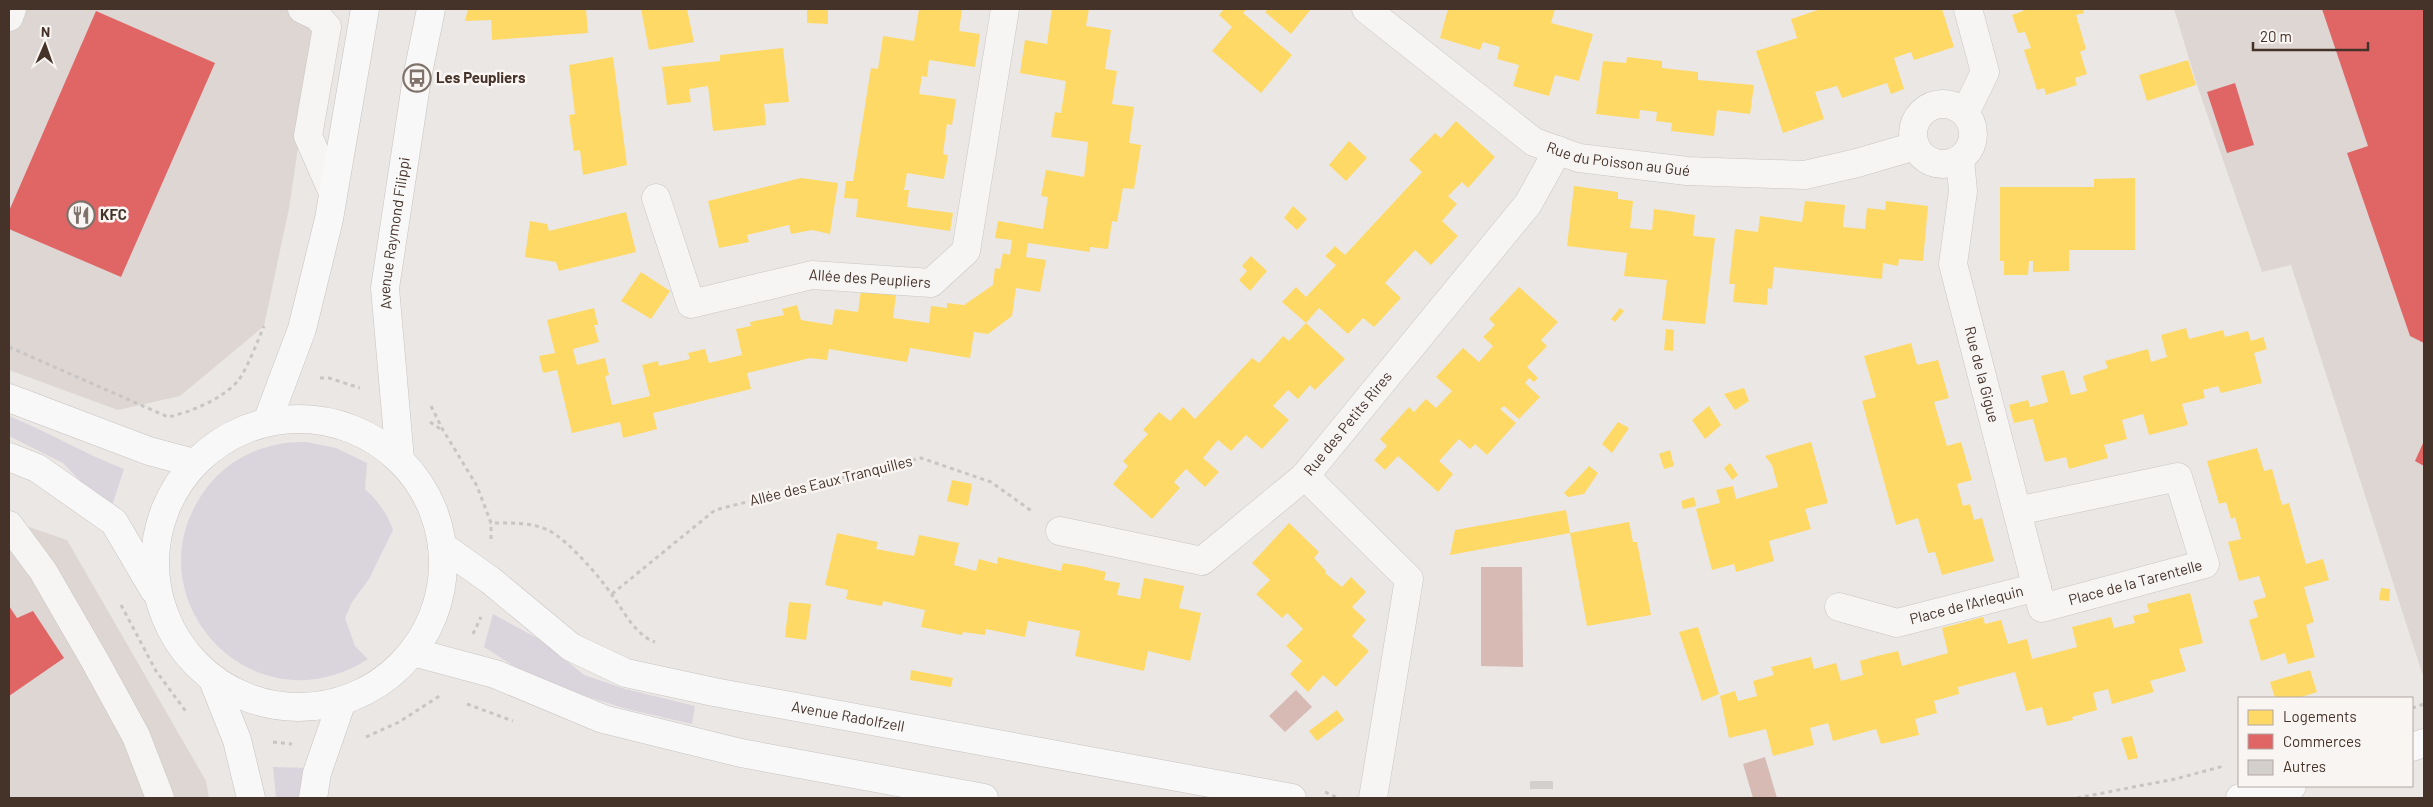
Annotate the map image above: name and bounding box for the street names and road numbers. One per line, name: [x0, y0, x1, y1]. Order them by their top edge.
street label: Rue du Poisson au Gué: [1544, 137, 1691, 179]
street label: Avenue Raymond Filippi: [375, 156, 413, 311]
street label: Allée des Peupliers: [808, 265, 931, 291]
street label: Rue de la Gigue: [1961, 324, 2004, 424]
street label: Rue des Petits Rires: [1299, 367, 1395, 479]
street label: Allée des Eaux Tranquilles: [747, 451, 914, 509]
street label: Place de la Tarentelle: [2066, 555, 2204, 608]
street label: Place de l'Arlequin: [1907, 581, 2025, 627]
street label: Avenue Radolfzell: [790, 696, 906, 735]

